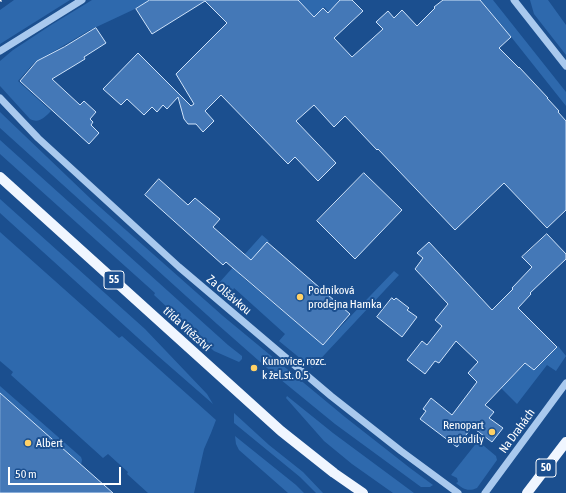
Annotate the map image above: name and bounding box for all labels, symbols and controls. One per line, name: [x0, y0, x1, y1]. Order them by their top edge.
road number: 55: [104, 271, 124, 289]
street label: Za Olšávkou: [204, 272, 254, 318]
place label: Podniková prodejna Hamka: [308, 283, 382, 311]
marker: Podniková prodejna Hamka: [295, 292, 305, 302]
street label: třída Vítězství: [160, 304, 214, 354]
place label: Kunovice, rozc. k žel.st. 0,5: [262, 354, 326, 382]
marker: Kunovice, rozc. k žel.st. 0,5: [249, 363, 259, 373]
street label: Na Drahách: [496, 406, 538, 456]
place label: Renopart autodíly: [443, 418, 484, 446]
marker: Renopart autodíly: [487, 427, 497, 437]
place label: Albert: [36, 436, 63, 450]
marker: Albert: [23, 438, 33, 448]
scale bar: [10, 459, 123, 485]
road number: 50: [536, 459, 556, 477]
text: 50 m: [15, 467, 37, 481]

